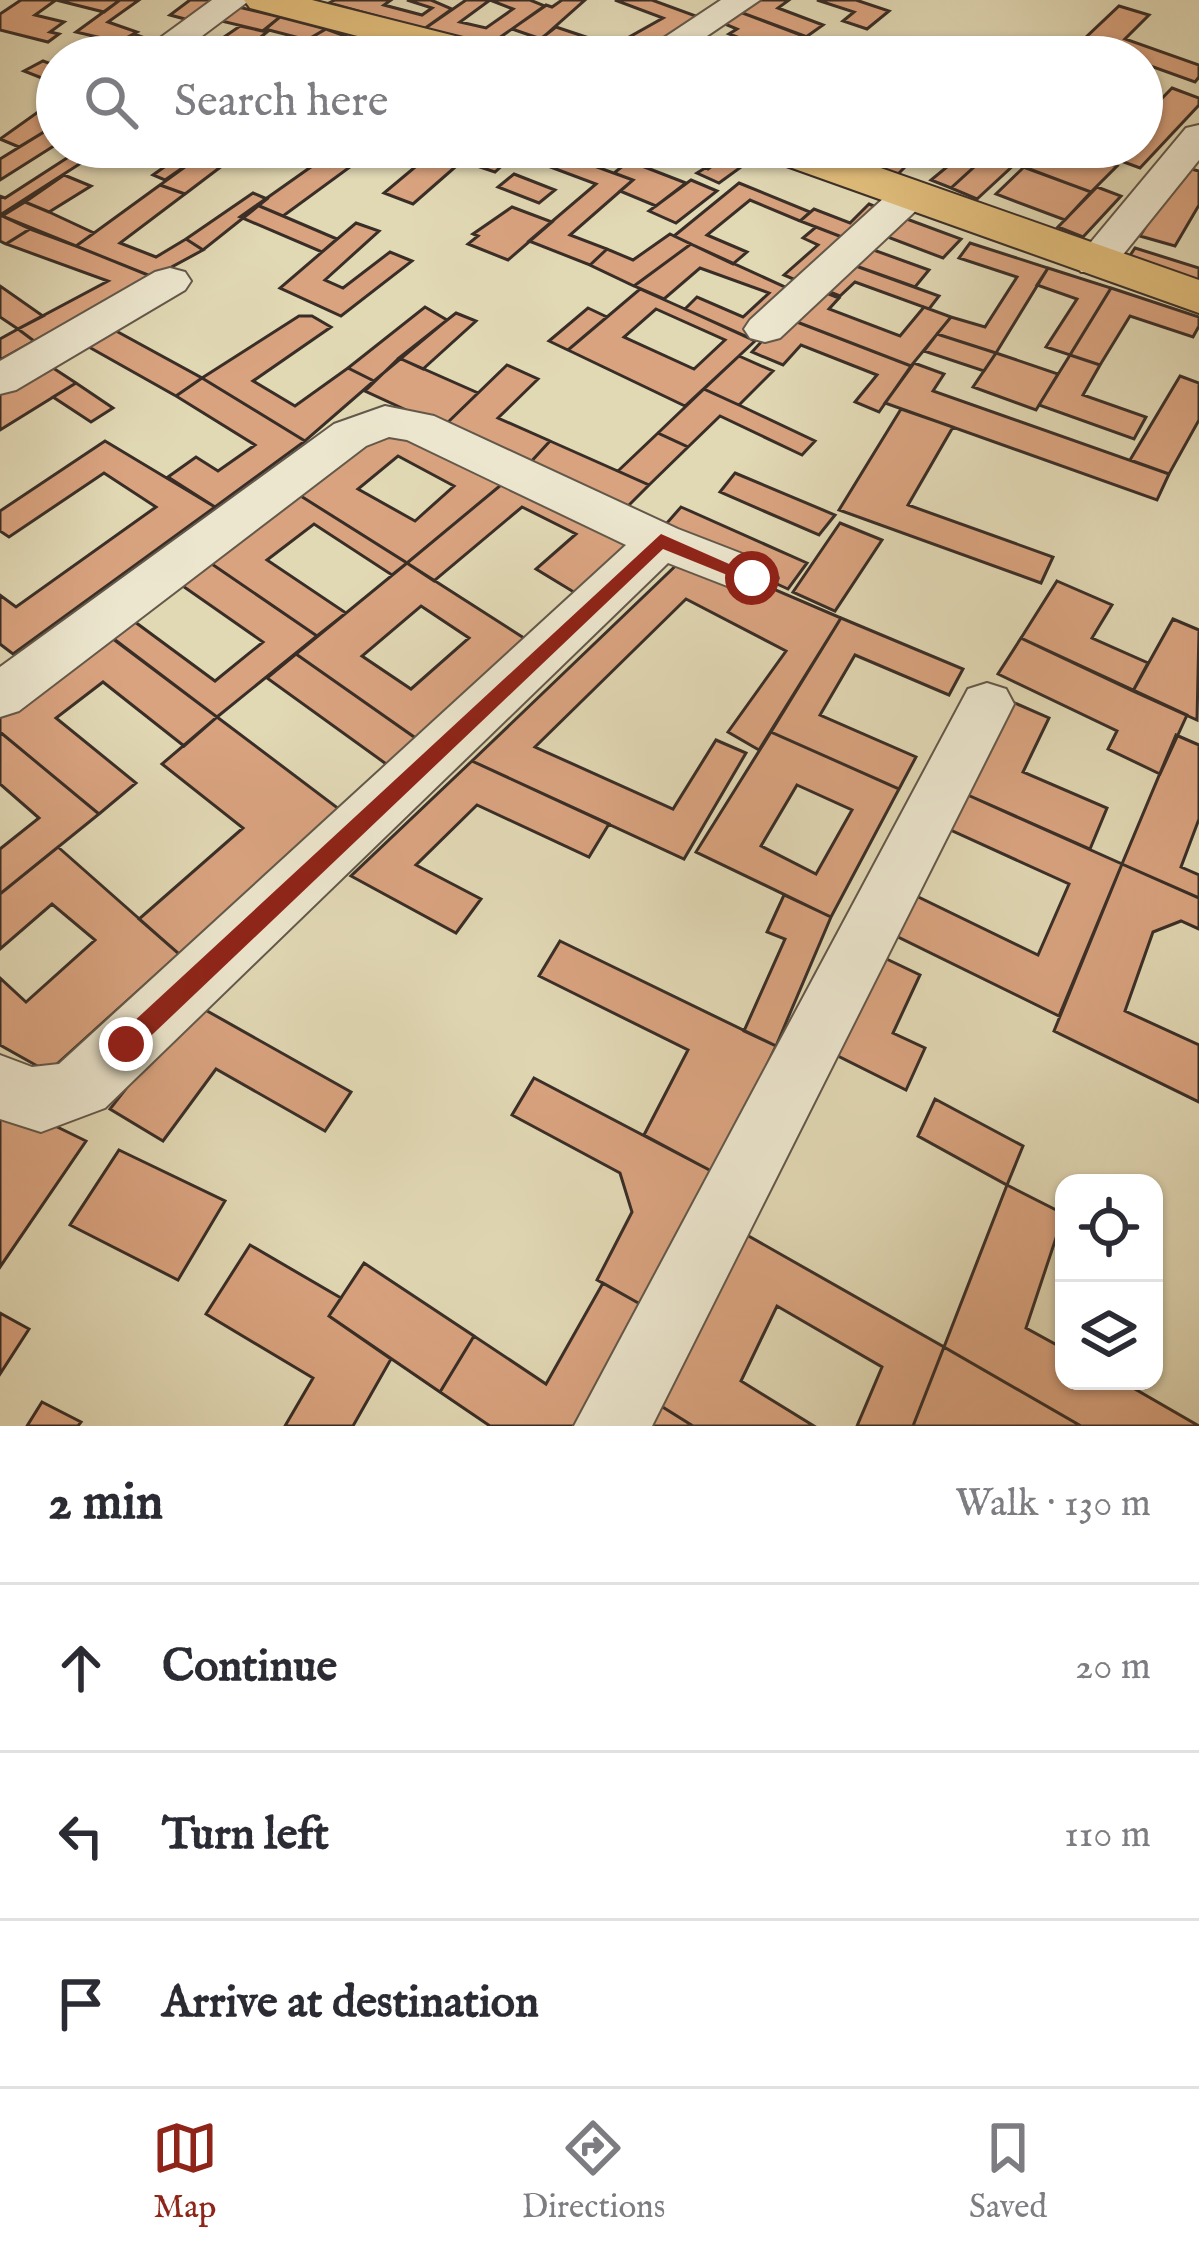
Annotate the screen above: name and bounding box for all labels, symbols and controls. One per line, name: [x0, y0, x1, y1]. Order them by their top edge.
search box: [36, 36, 1163, 168]
icon: search: [78, 69, 144, 135]
text: Search here: [174, 74, 388, 131]
route start: [725, 551, 779, 605]
route end: [99, 1017, 153, 1071]
map controls: [1055, 1174, 1163, 1390]
button: locate: [1055, 1174, 1163, 1282]
button: layers: [1055, 1282, 1163, 1390]
text: 2 min: [48, 1472, 163, 1537]
text: Walk · 130 m: [955, 1480, 1151, 1529]
icon: ahead: [48, 1635, 114, 1701]
text: Continue: [162, 1639, 337, 1696]
text: 20 m: [1075, 1643, 1151, 1692]
icon: left: [48, 1803, 114, 1869]
text: Turn left: [162, 1807, 329, 1864]
text: 110 m: [1064, 1811, 1151, 1860]
icon: arrive: [48, 1971, 114, 2037]
text: Arrive at destination: [162, 1975, 539, 2032]
tab: Map: [152, 2115, 218, 2229]
tab: Directions: [522, 2115, 665, 2229]
tab: Saved: [969, 2115, 1047, 2229]

